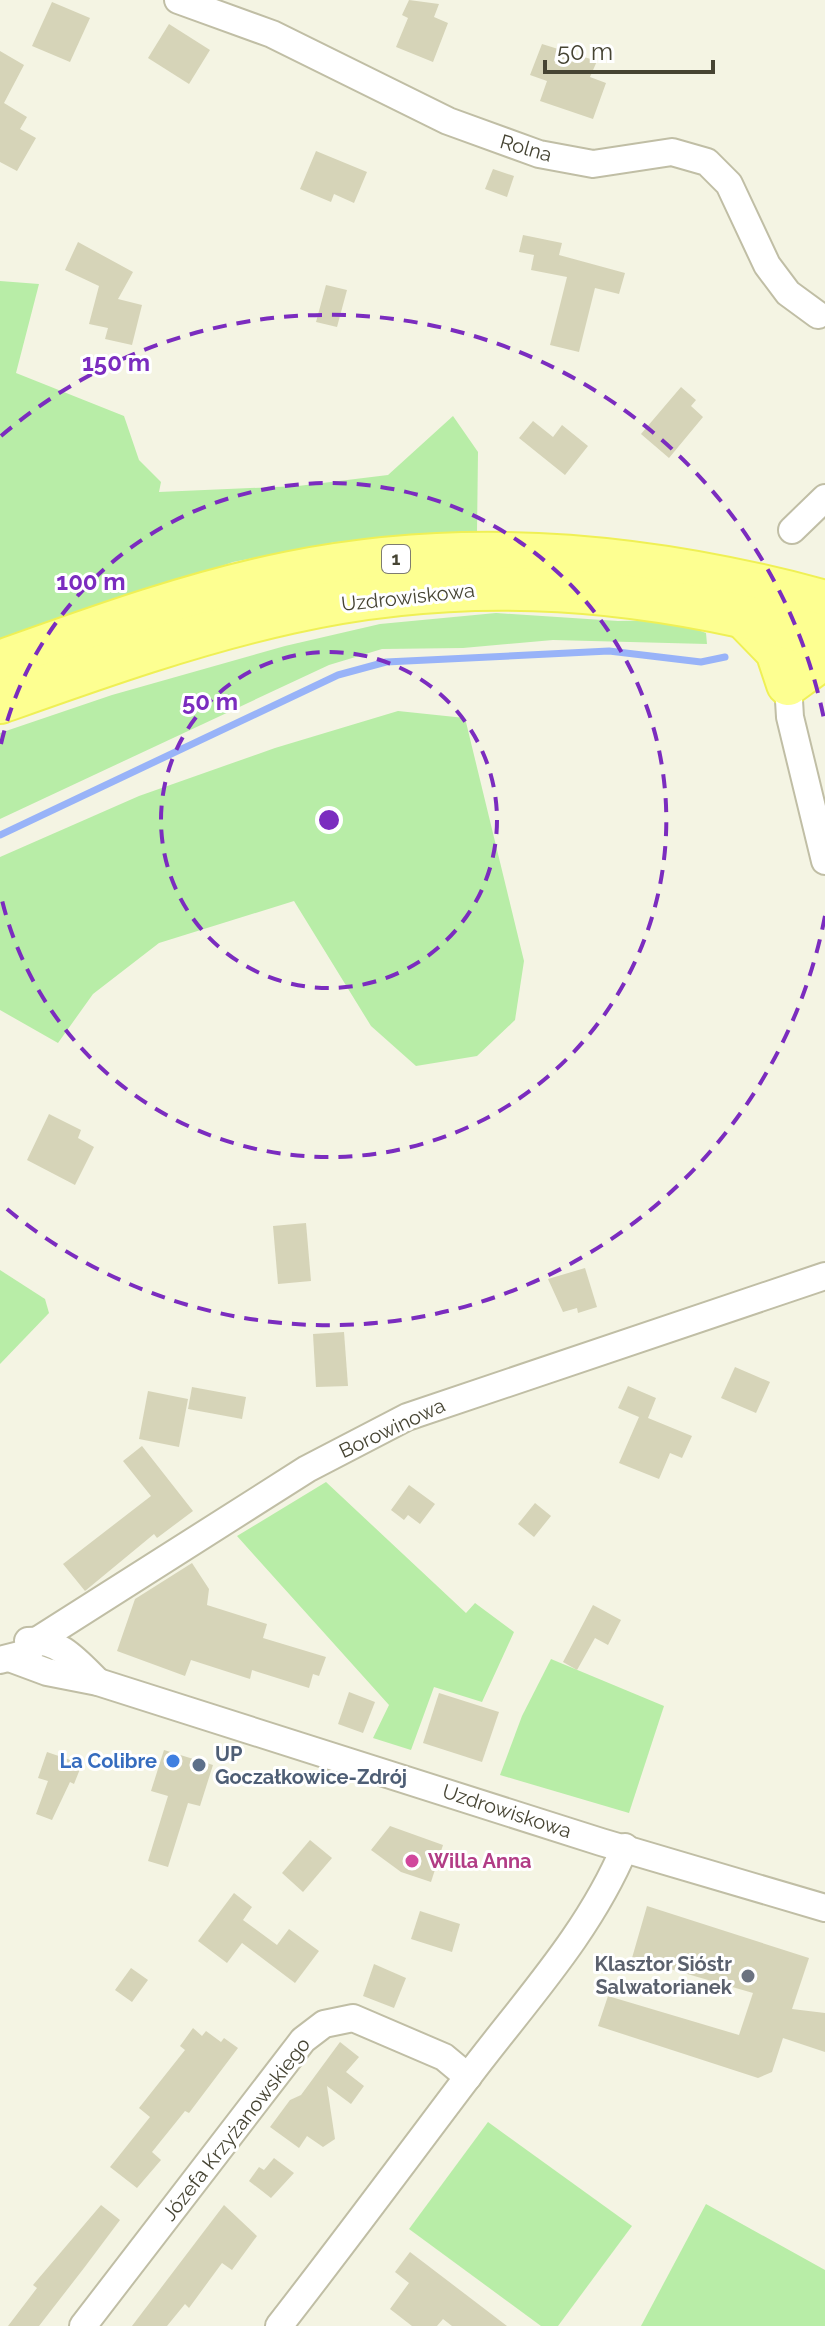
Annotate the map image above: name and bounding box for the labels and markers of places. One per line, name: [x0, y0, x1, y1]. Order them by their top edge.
centre of rings: [315, 806, 343, 834]
place label: UP Goczałkowice-Zdrój: [215, 1742, 407, 1789]
place label: La Colibre: [60, 1749, 157, 1773]
marker: La Colibre: [164, 1752, 182, 1770]
marker: UP Goczałkowice-Zdrój: [190, 1756, 208, 1774]
place label: Willa Anna: [428, 1849, 532, 1873]
marker: Willa Anna: [403, 1852, 421, 1870]
place label: Klasztor Sióstr Salwatorianek: [595, 1952, 733, 1999]
marker: Klasztor Sióstr Salwatorianek: [739, 1967, 757, 1985]

